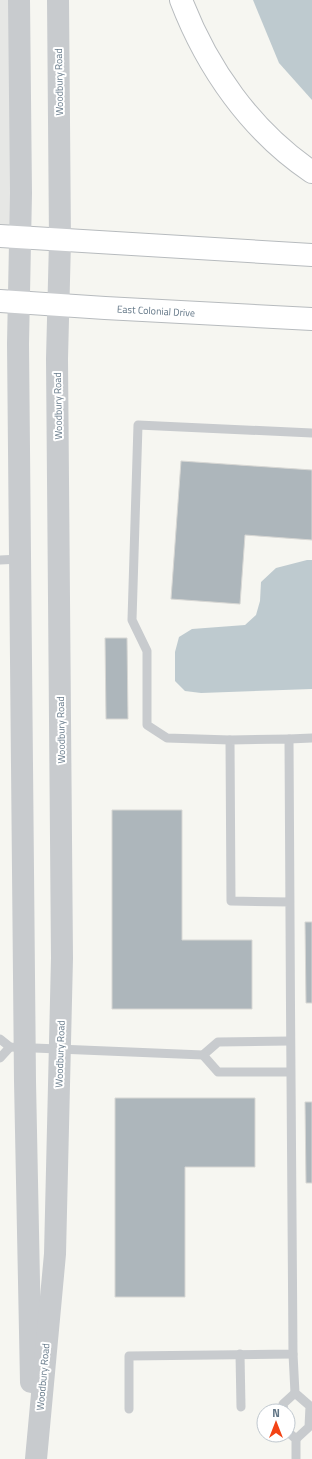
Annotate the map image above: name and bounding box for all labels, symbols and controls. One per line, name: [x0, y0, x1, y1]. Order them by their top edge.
street label: Woodbury Road: [51, 48, 67, 116]
street label: East Colonial Drive: [117, 301, 195, 321]
street label: Woodbury Road: [50, 372, 66, 440]
street label: Woodbury Road: [53, 696, 69, 764]
street label: Woodbury Road: [51, 1020, 69, 1088]
street label: Woodbury Road: [33, 1343, 53, 1411]
north arrow: [256, 1403, 296, 1443]
text: N: [272, 1405, 280, 1421]

